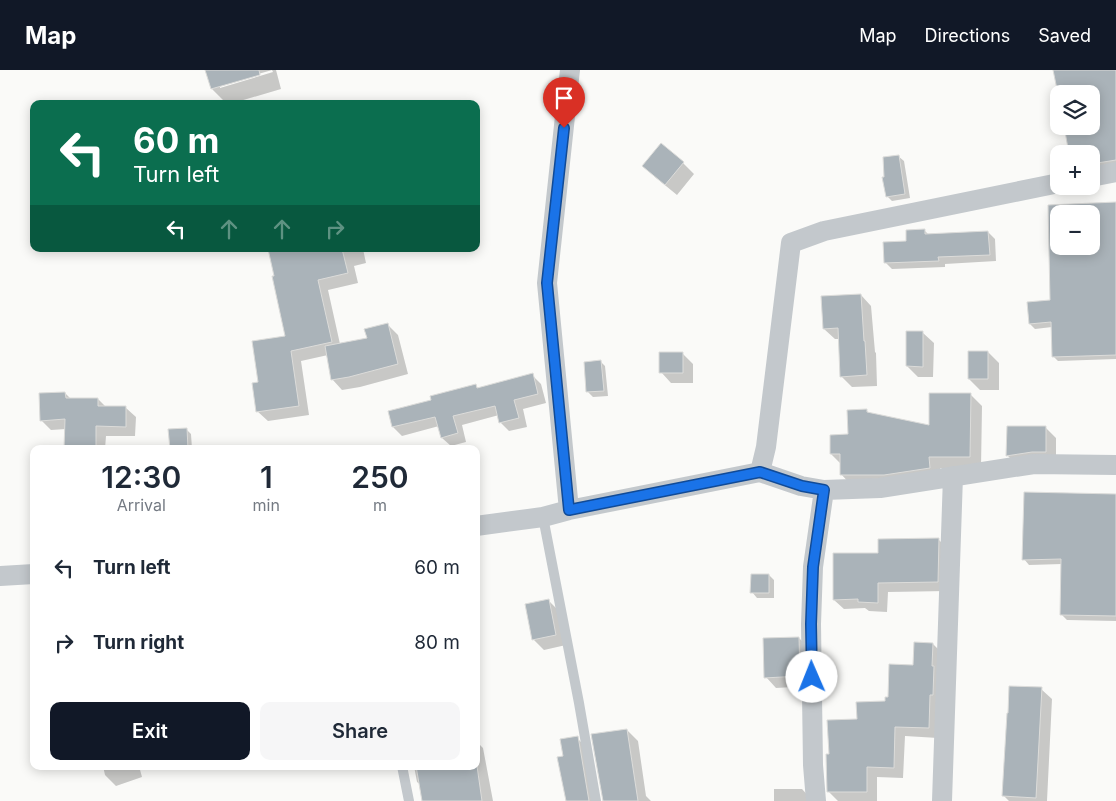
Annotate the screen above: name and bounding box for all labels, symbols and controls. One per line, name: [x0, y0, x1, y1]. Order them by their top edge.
text: Map: [25, 21, 76, 50]
text: Map: [859, 25, 897, 46]
text: Directions: [925, 25, 1010, 46]
text: Saved: [1038, 25, 1091, 46]
pin: [543, 77, 585, 128]
icon: arrive: [550, 84, 578, 112]
map controls: [1050, 85, 1100, 255]
button: layers: [1050, 85, 1100, 135]
text: 60 m: [133, 119, 220, 161]
icon: left: [50, 120, 115, 185]
button: +: [1050, 145, 1100, 195]
text: Turn left: [133, 161, 219, 187]
button: −: [1050, 205, 1100, 255]
icon: left: [162, 215, 190, 243]
icon: ahead: [215, 215, 243, 243]
icon: ahead: [268, 215, 296, 243]
icon: right: [321, 215, 349, 243]
text: 12:30: [101, 459, 181, 495]
text: 1: [260, 459, 273, 495]
text: 250: [351, 459, 409, 495]
text: Arrival: [117, 495, 166, 515]
text: min: [253, 495, 280, 515]
text: m: [373, 495, 387, 515]
icon: left: [50, 554, 78, 582]
text: Turn left: [93, 556, 171, 579]
text: 60 m: [414, 556, 460, 579]
icon: right: [50, 629, 78, 657]
text: Turn right: [93, 631, 184, 654]
text: 80 m: [414, 631, 460, 654]
position arrow: [785, 650, 837, 702]
button: Exit: [50, 702, 250, 760]
button: Share: [260, 702, 460, 760]

